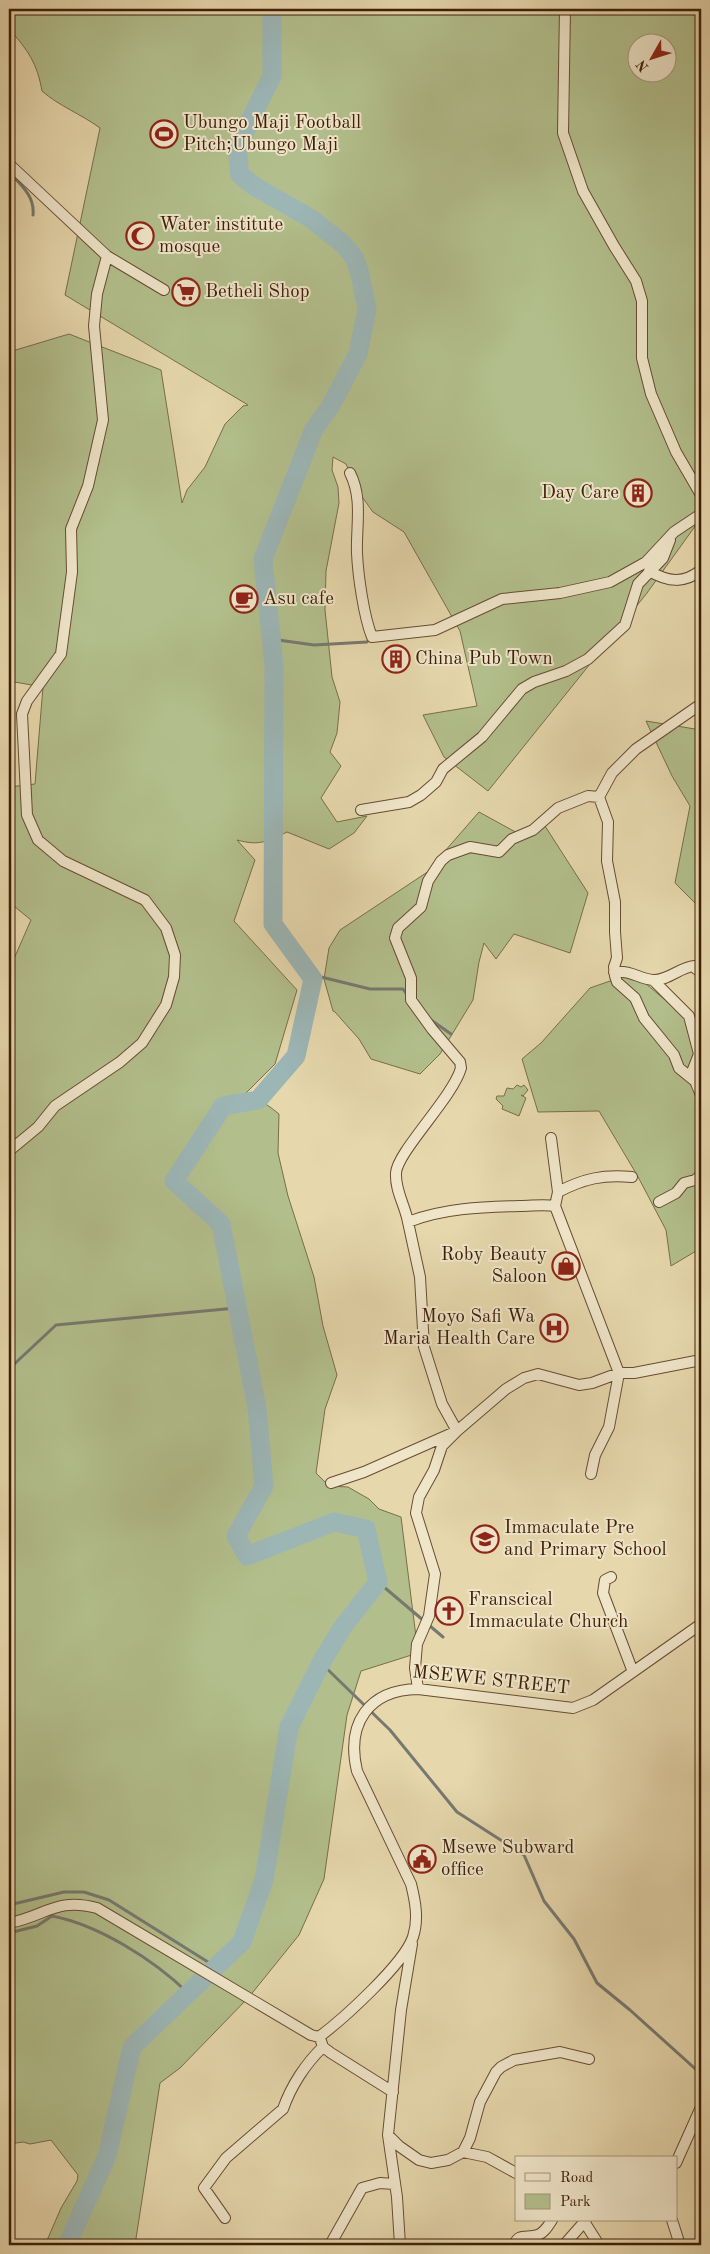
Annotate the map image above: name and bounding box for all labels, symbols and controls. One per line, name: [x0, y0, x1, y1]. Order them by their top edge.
north arrow: [628, 32, 678, 82]
text: N: [634, 57, 651, 74]
place label: Ubungo Maji Football Pitch;Ubungo Maji: [183, 114, 361, 155]
sports icon: Ubungo Maji Football Pitch;Ubungo Maji: [149, 119, 179, 149]
place label: Water institute mosque: [159, 216, 283, 257]
mosque icon: Water institute mosque: [125, 221, 155, 251]
supermarket icon: Betheli Shop: [171, 277, 201, 307]
place label: Betheli Shop: [205, 283, 310, 302]
building icon: Day Care: [623, 478, 653, 508]
place label: Day Care: [541, 484, 619, 503]
cafe icon: Asu cafe: [229, 584, 259, 614]
place label: Asu cafe: [263, 590, 334, 609]
building icon: China Pub Town: [381, 644, 411, 674]
place label: China Pub Town: [415, 650, 553, 669]
place label: Roby Beauty Saloon: [441, 1246, 547, 1287]
shop icon: Roby Beauty Saloon: [551, 1251, 581, 1281]
place label: Moyo Safi Wa Maria Health Care: [383, 1308, 536, 1349]
hospital icon: Moyo Safi Wa Maria Health Care: [539, 1313, 569, 1343]
place label: Immaculate Pre and Primary School: [504, 1519, 667, 1560]
school or university icon: Immaculate Pre and Primary School: [470, 1524, 500, 1554]
place label: Franscical Immaculate Church: [468, 1591, 628, 1632]
church icon: Franscical Immaculate Church: [434, 1596, 464, 1626]
street label: MSEWE STREET: [411, 1663, 571, 1699]
place label: Msewe Subward office: [441, 1839, 574, 1880]
public building icon: Msewe Subward office: [407, 1844, 437, 1874]
legend: [515, 2156, 678, 2222]
text: Road: [560, 2171, 594, 2186]
text: Park: [560, 2195, 591, 2210]

